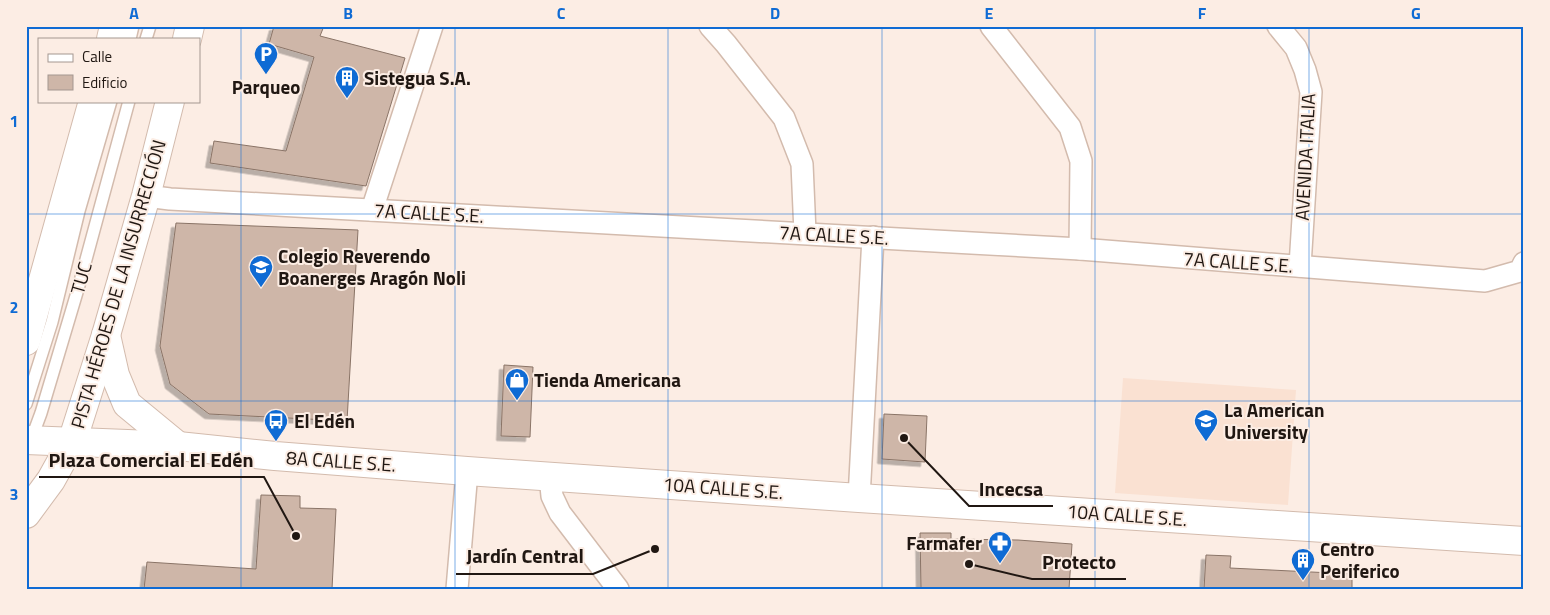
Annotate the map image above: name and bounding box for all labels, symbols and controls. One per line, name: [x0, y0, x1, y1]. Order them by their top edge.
text: A: [129, 1, 139, 25]
text: B: [343, 1, 353, 25]
text: C: [557, 1, 566, 25]
text: D: [770, 1, 780, 25]
text: E: [985, 1, 994, 25]
text: F: [1198, 1, 1207, 25]
text: G: [1411, 1, 1421, 25]
legend: [38, 38, 200, 102]
parking icon: Parqueo: [253, 41, 279, 75]
text: Calle: [82, 45, 112, 68]
place label: Sistegua S.A.: [364, 63, 471, 92]
building icon: Sistegua S.A.: [334, 65, 360, 99]
text: Edificio: [82, 71, 127, 94]
place label: Parqueo: [232, 72, 300, 101]
street label: AVENIDA ITALIA: [1287, 93, 1322, 221]
text: 1: [10, 109, 18, 133]
street label: PISTA HÉROES DE LA INSURRECCIÓN: [62, 136, 173, 432]
street label: 7A CALLE S.E.: [373, 195, 485, 230]
street label: 7A CALLE S.E.: [778, 217, 890, 252]
place label: Colegio Reverendo Boanerges Aragón Noli: [278, 241, 466, 292]
street label: 7A CALLE S.E.: [1182, 243, 1294, 280]
school or university icon: Colegio Reverendo Boanerges Aragón Noli: [248, 254, 274, 288]
street label: TUC: [62, 258, 99, 298]
text: 2: [10, 295, 18, 319]
place label: Tienda Americana: [534, 365, 681, 394]
shop icon: Tienda Americana: [504, 367, 530, 401]
place label: La American University: [1224, 395, 1325, 446]
place label: El Edén: [294, 406, 355, 435]
bus stop icon: El Edén: [263, 408, 289, 442]
school or university icon: La American University: [1193, 408, 1219, 442]
callout: Plaza Comercial El Edén: [39, 442, 264, 477]
street label: 8A CALLE S.E.: [285, 442, 397, 479]
text: Plaza Comercial El Edén: [48, 444, 254, 475]
street label: 10A CALLE S.E.: [662, 469, 784, 506]
callout: Incecsa: [969, 471, 1053, 506]
text: Incecsa: [979, 473, 1043, 504]
text: 3: [10, 482, 18, 506]
street label: 10A CALLE S.E.: [1066, 496, 1188, 533]
place label: Farmafer: [906, 528, 982, 557]
pharmacy icon: Farmafer: [987, 530, 1013, 564]
place label: Centro Periferico: [1320, 534, 1400, 585]
callout: Jardín Central: [456, 539, 593, 574]
text: Jardín Central: [466, 540, 584, 571]
callout: Protecto: [1032, 544, 1126, 579]
text: Protecto: [1042, 546, 1116, 577]
building icon: Centro Periferico: [1290, 547, 1316, 581]

